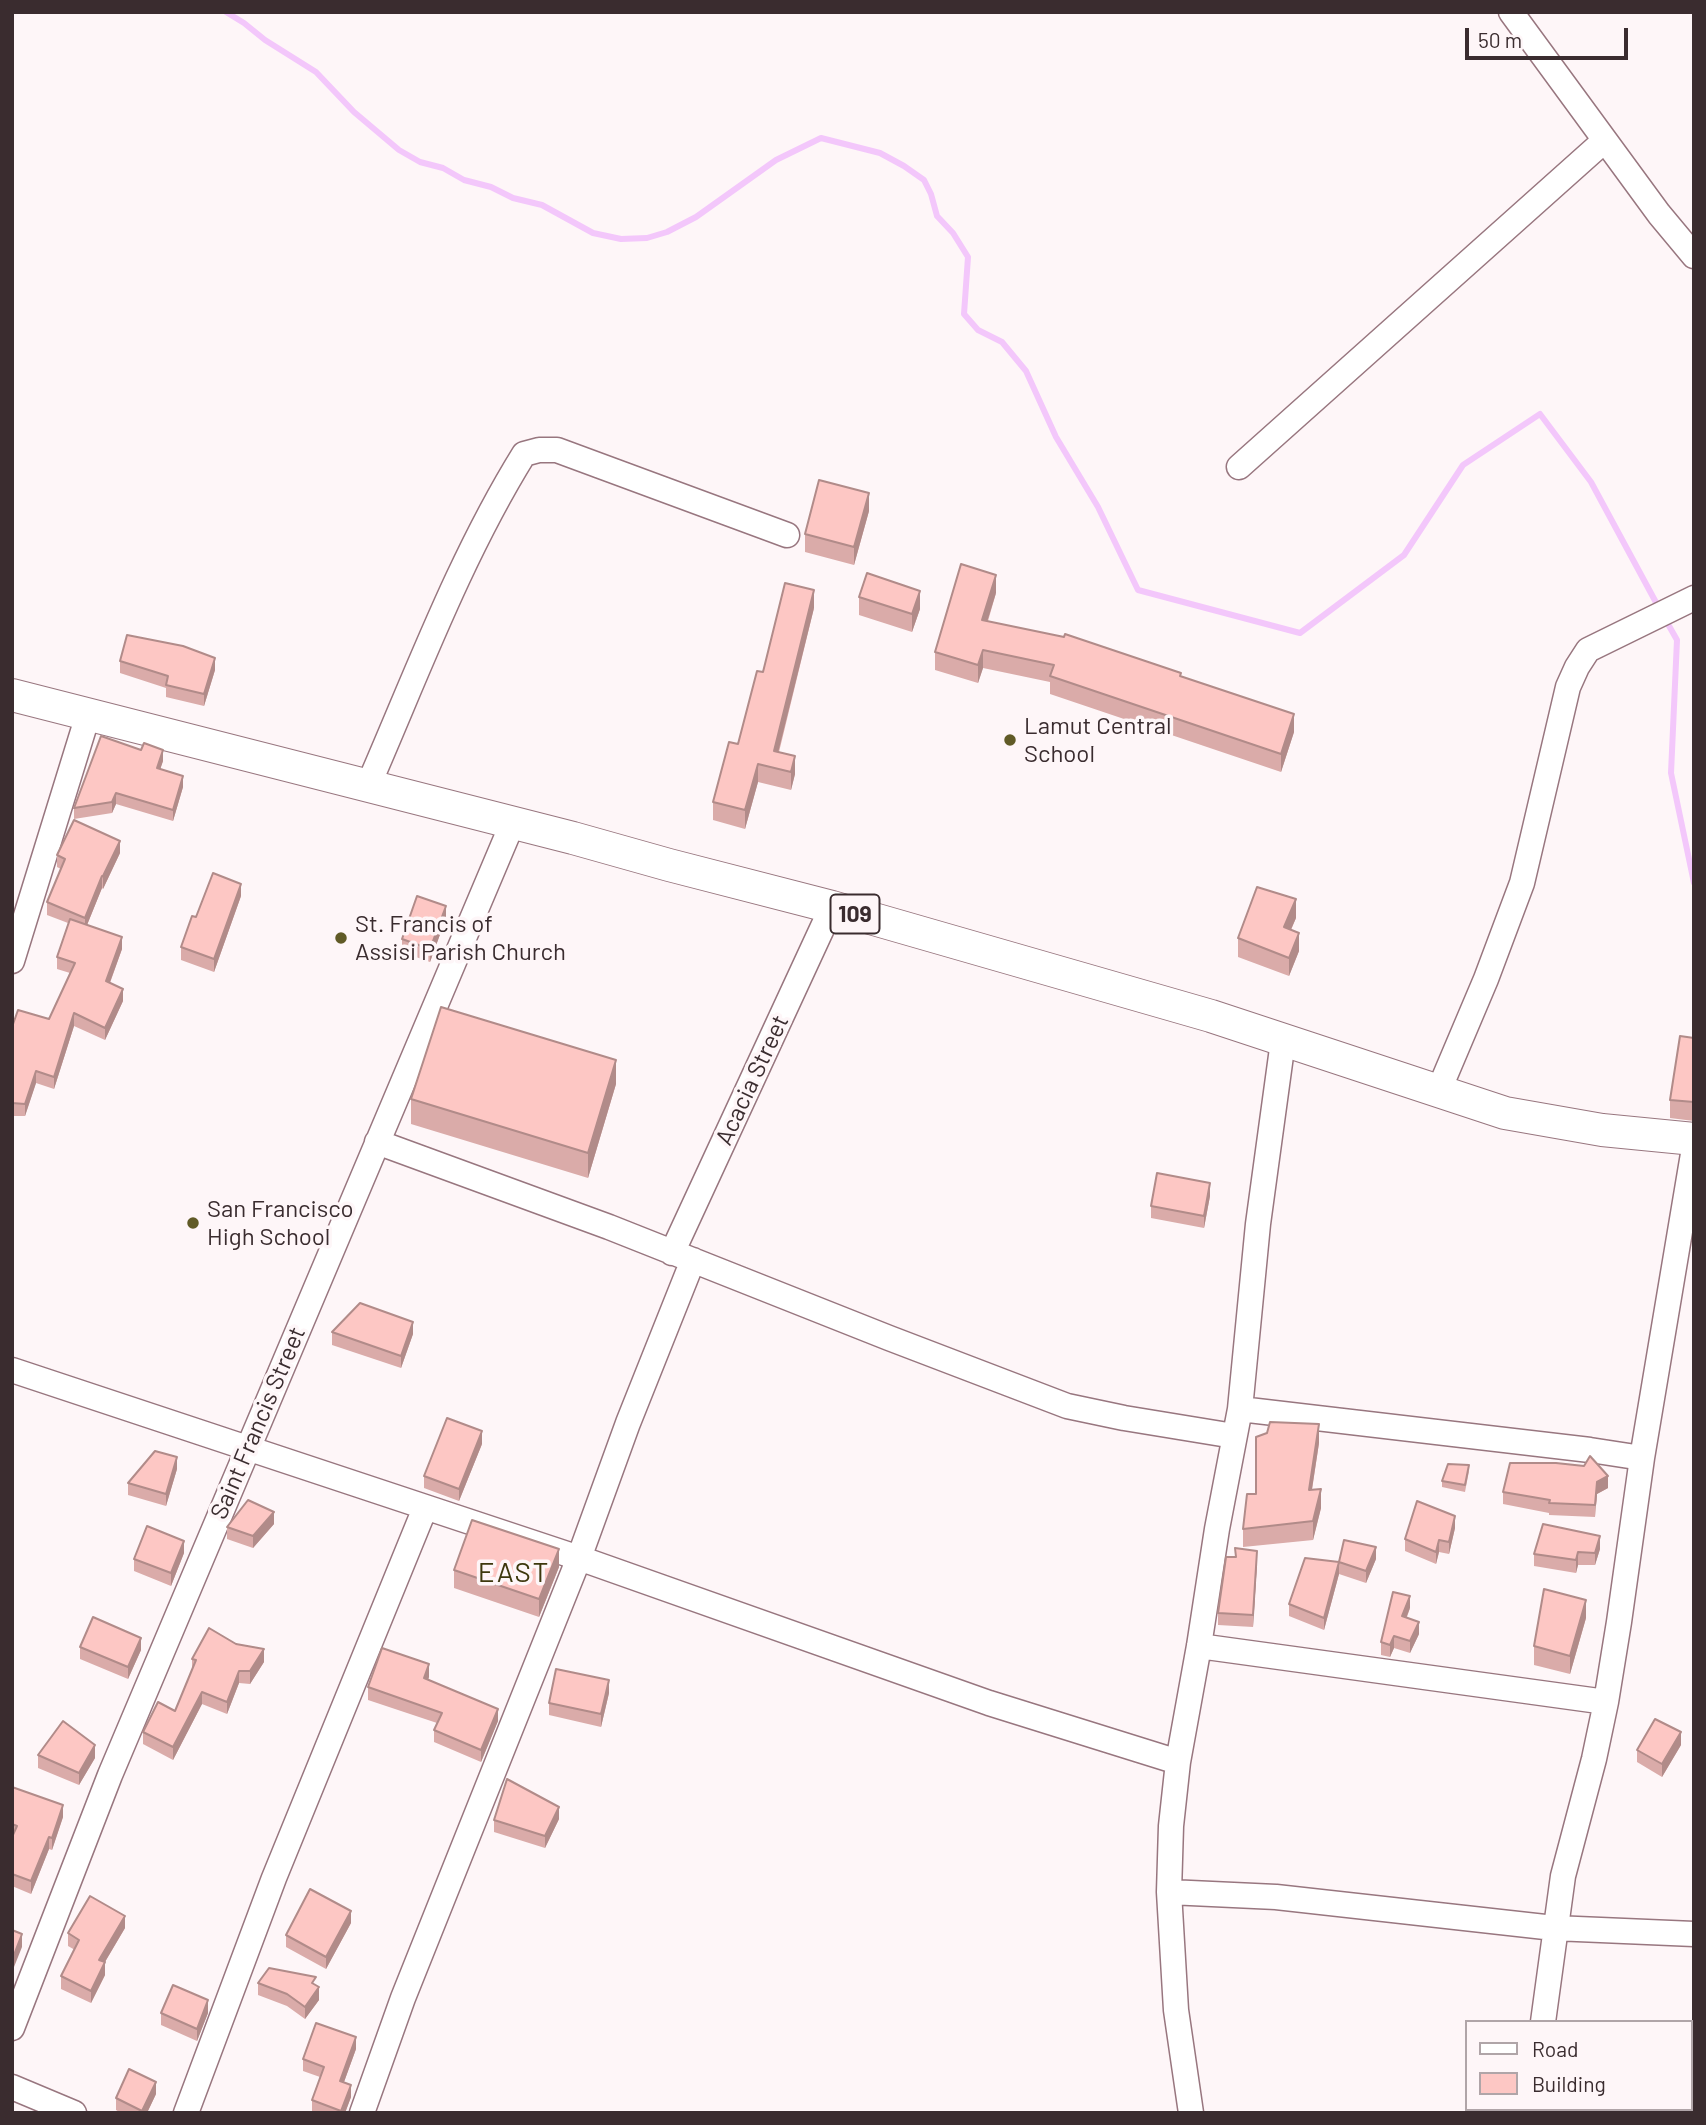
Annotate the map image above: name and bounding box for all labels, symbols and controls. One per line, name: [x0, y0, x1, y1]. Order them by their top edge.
scale bar: [1468, 14, 1631, 58]
text: 50 m: [1478, 27, 1522, 52]
place label: Lamut Central School: [1024, 712, 1172, 768]
marker: Lamut Central School: [1002, 732, 1018, 748]
road number: 109: [830, 894, 880, 934]
place label: St. Francis of Assisi Parish Church: [355, 910, 566, 966]
marker: St. Francis of Assisi Parish Church: [333, 930, 349, 946]
street label: Acacia Street: [709, 1010, 795, 1150]
place label: San Francisco High School: [207, 1195, 354, 1251]
marker: San Francisco High School: [185, 1215, 201, 1231]
street label: Saint Francis Street: [204, 1322, 312, 1524]
district label: EAST: [478, 1556, 550, 1590]
legend: [1464, 2020, 1692, 2111]
text: Road: [1532, 2036, 1578, 2061]
text: Building: [1532, 2071, 1606, 2096]

